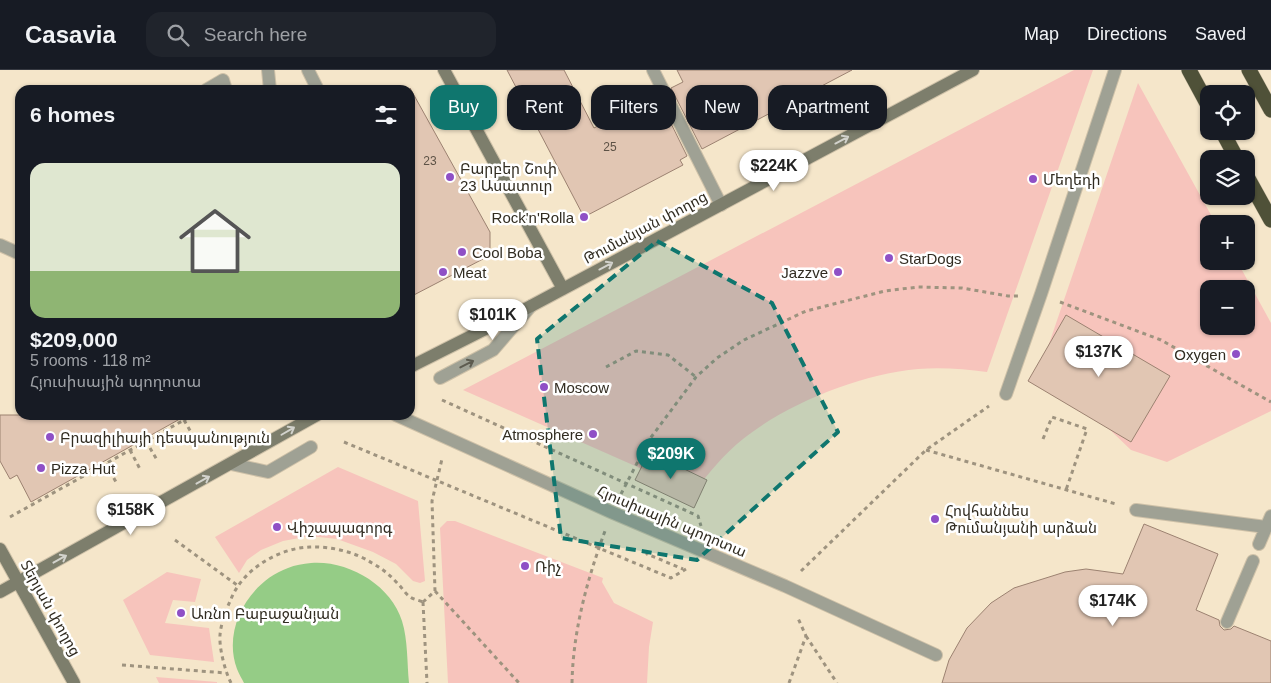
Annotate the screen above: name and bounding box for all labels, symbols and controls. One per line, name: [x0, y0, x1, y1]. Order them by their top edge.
search box: [146, 12, 496, 57]
text: Casavia: [25, 21, 116, 48]
icon: search: [164, 21, 192, 49]
text: Search here: [204, 24, 307, 45]
text: Map: [1024, 24, 1059, 44]
text: Directions: [1087, 24, 1167, 44]
text: Saved: [1195, 24, 1246, 44]
chip: Buy: [430, 85, 497, 130]
chip: Rent: [507, 85, 581, 130]
chip: Filters: [591, 85, 676, 130]
chip: New: [686, 85, 758, 130]
chip: Apartment: [768, 85, 887, 130]
map controls: [1200, 85, 1255, 335]
button: locate: [1200, 85, 1255, 140]
icon: filters: [372, 101, 400, 129]
text: 6 homes: [30, 103, 115, 126]
one-way arrow: [834, 135, 849, 145]
house number: 25: [603, 140, 617, 154]
pin: $224K: [739, 150, 809, 192]
button: layers: [1200, 150, 1255, 205]
house number: 23: [423, 154, 437, 168]
text: $224K: [750, 157, 798, 174]
place label: Բարբեր Շոփ 23 Ասատուր: [460, 160, 557, 195]
marker: Բարբեր Շոփ 23 Ասատուր: [444, 171, 456, 183]
place label: Մեղեդի: [1043, 171, 1101, 189]
marker: Մեղեդի: [1027, 173, 1039, 185]
street label: Թումանյան փողոց: [580, 187, 710, 268]
icon: home: [170, 196, 260, 286]
place label: Rock'n'Rolla: [492, 209, 575, 226]
marker: Rock'n'Rolla: [578, 211, 590, 223]
button: +: [1200, 215, 1255, 270]
place label: Cool Boba: [472, 244, 543, 261]
marker: Cool Boba: [456, 246, 468, 258]
place label: StarDogs: [899, 250, 962, 267]
marker: StarDogs: [883, 252, 895, 264]
one-way arrow: [598, 261, 613, 271]
place label: Meat: [453, 264, 487, 281]
place label: Jazzve: [781, 264, 828, 281]
marker: Meat: [437, 266, 449, 278]
marker: Jazzve: [832, 266, 844, 278]
button: −: [1200, 280, 1255, 335]
pin: $101K: [458, 298, 528, 341]
text: $101K: [469, 306, 517, 323]
text: $209,000: [30, 328, 118, 351]
pin: $137K: [1064, 336, 1134, 378]
text: $137K: [1075, 343, 1123, 360]
place label: Oxygen: [1174, 346, 1226, 363]
marker: Oxygen: [1230, 348, 1242, 360]
text: 5 rooms · 118 m²: [30, 352, 151, 369]
one-way arrow: [459, 359, 474, 369]
text: Հյուսիսային պողոտա: [30, 373, 201, 390]
place label: Moscow: [554, 379, 609, 396]
marker: Moscow: [538, 381, 550, 393]
one-way arrow: [281, 426, 295, 436]
place label: Atmosphere: [502, 426, 583, 443]
marker: Atmosphere: [587, 428, 599, 440]
place label: Բրազիլիայի դեսպանություն: [60, 429, 270, 447]
marker: Բրազիլիայի դեսպանություն: [44, 431, 56, 443]
pin: $209K: [636, 438, 706, 480]
text: $209K: [647, 445, 695, 462]
place label: Pizza Hut: [51, 460, 116, 477]
marker: Pizza Hut: [35, 462, 47, 474]
one-way arrow: [195, 475, 210, 485]
street label: Հյուսիսային պողոտա: [594, 482, 749, 561]
pin: $158K: [96, 494, 166, 536]
text: $158K: [107, 501, 155, 518]
place label: Հովհաննես Թումանյանի արձան: [945, 502, 1097, 537]
marker: Հովհաննես Թումանյանի արձան: [929, 513, 941, 525]
place label: Վիշապագորգ: [287, 519, 393, 537]
marker: Վիշապագորգ: [271, 521, 283, 533]
one-way arrow: [53, 554, 68, 564]
street label: Տերյան փողոց: [17, 557, 84, 659]
place label: Ռիչ: [535, 558, 561, 576]
marker: Ռիչ: [519, 560, 531, 572]
pin: $174K: [1078, 584, 1148, 627]
text: $174K: [1089, 592, 1137, 609]
place label: Առնո Բաբաջանյան: [191, 605, 339, 623]
marker: Առնո Բաբաջանյան: [175, 607, 187, 619]

